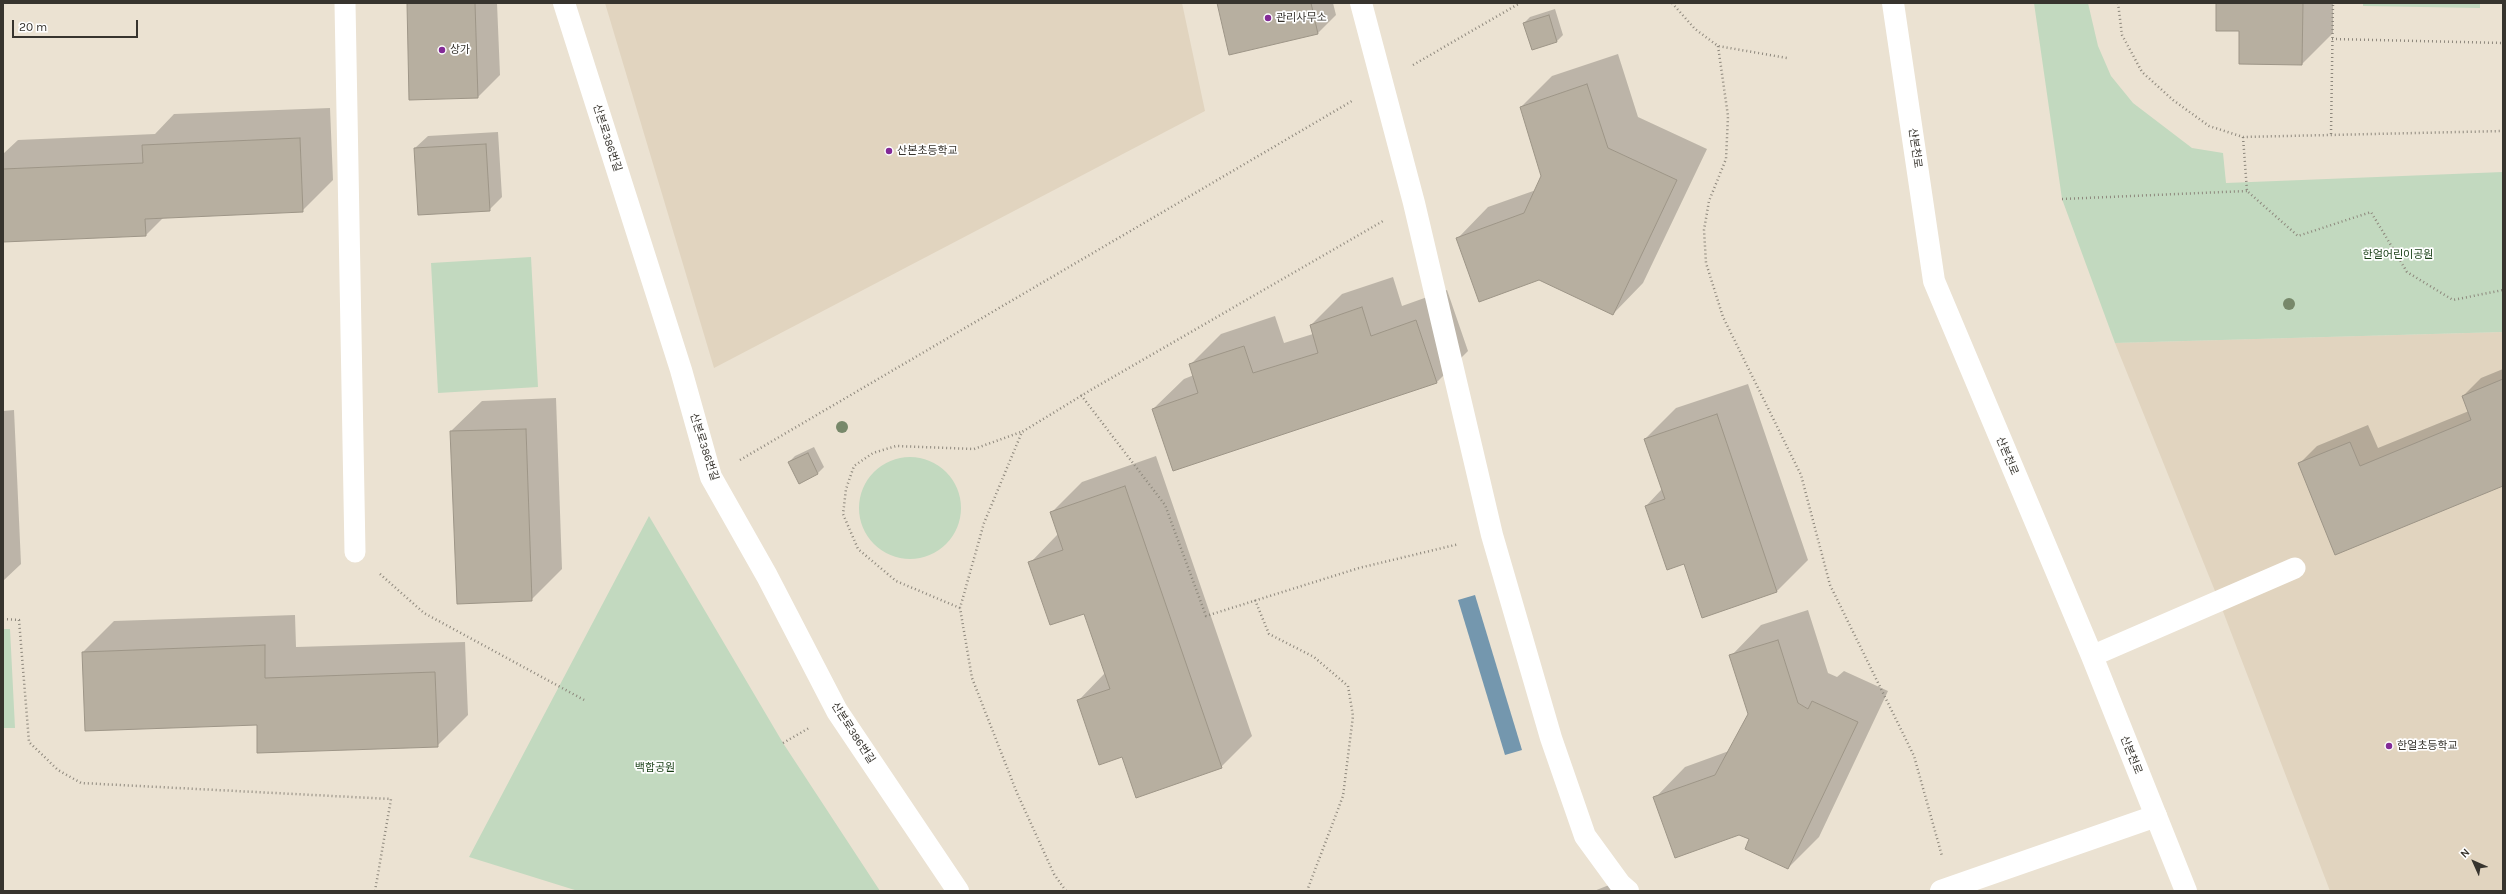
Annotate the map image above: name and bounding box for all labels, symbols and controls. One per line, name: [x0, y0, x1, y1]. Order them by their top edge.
place label: 관리사무소: [1276, 11, 1327, 25]
scale bar: [14, 12, 140, 38]
marker: 관리사무소: [1263, 13, 1273, 23]
text: 20 m: [19, 20, 47, 34]
place label: 상가: [450, 43, 470, 57]
marker: 상가: [437, 45, 447, 55]
street label: 산본로386번길: [590, 103, 624, 173]
street label: 산본천로: [1906, 127, 1924, 169]
place label: 산본초등학교: [897, 144, 958, 158]
marker: 산본초등학교: [884, 146, 894, 156]
park label: 한얼어린이공원: [2363, 248, 2433, 262]
street label: 산본로386번길: [687, 412, 721, 482]
street label: 산본천로: [1993, 435, 2021, 477]
street label: 산본로386번길: [828, 700, 878, 766]
street label: 산본천로: [2117, 734, 2145, 776]
place label: 한얼초등학교: [2397, 739, 2458, 753]
marker: 한얼초등학교: [2384, 741, 2394, 751]
park label: 백합공원: [635, 761, 675, 775]
north arrow: [2454, 842, 2494, 882]
text: N: [2458, 846, 2473, 861]

